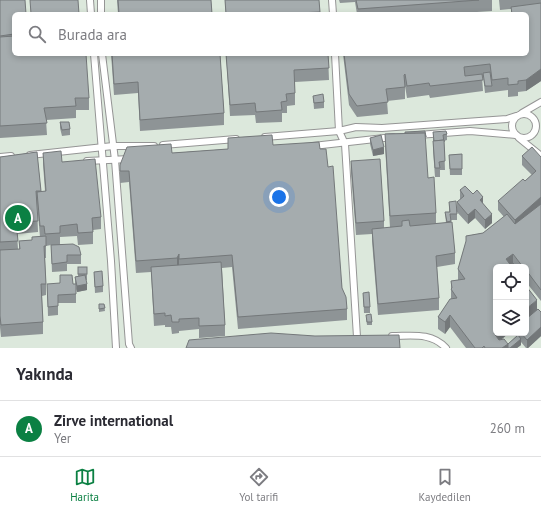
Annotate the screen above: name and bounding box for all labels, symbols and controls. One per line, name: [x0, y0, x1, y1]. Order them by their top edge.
search box: [12, 12, 529, 56]
icon: search: [26, 23, 48, 45]
text: Burada ara: [58, 25, 127, 44]
your location: [269, 187, 289, 207]
pin: A: [5, 203, 31, 233]
map controls: [493, 264, 529, 336]
button: locate: [493, 264, 529, 300]
button: layers: [493, 300, 529, 336]
text: Yakında: [16, 363, 73, 385]
text: Zirve international: [54, 411, 173, 430]
text: A: [25, 420, 33, 437]
text: 260 m: [490, 420, 525, 437]
text: Yer: [54, 430, 71, 447]
tab: Harita: [70, 466, 99, 504]
tab: Yol tarifi: [239, 466, 278, 504]
tab: Kaydedilen: [419, 466, 471, 504]

